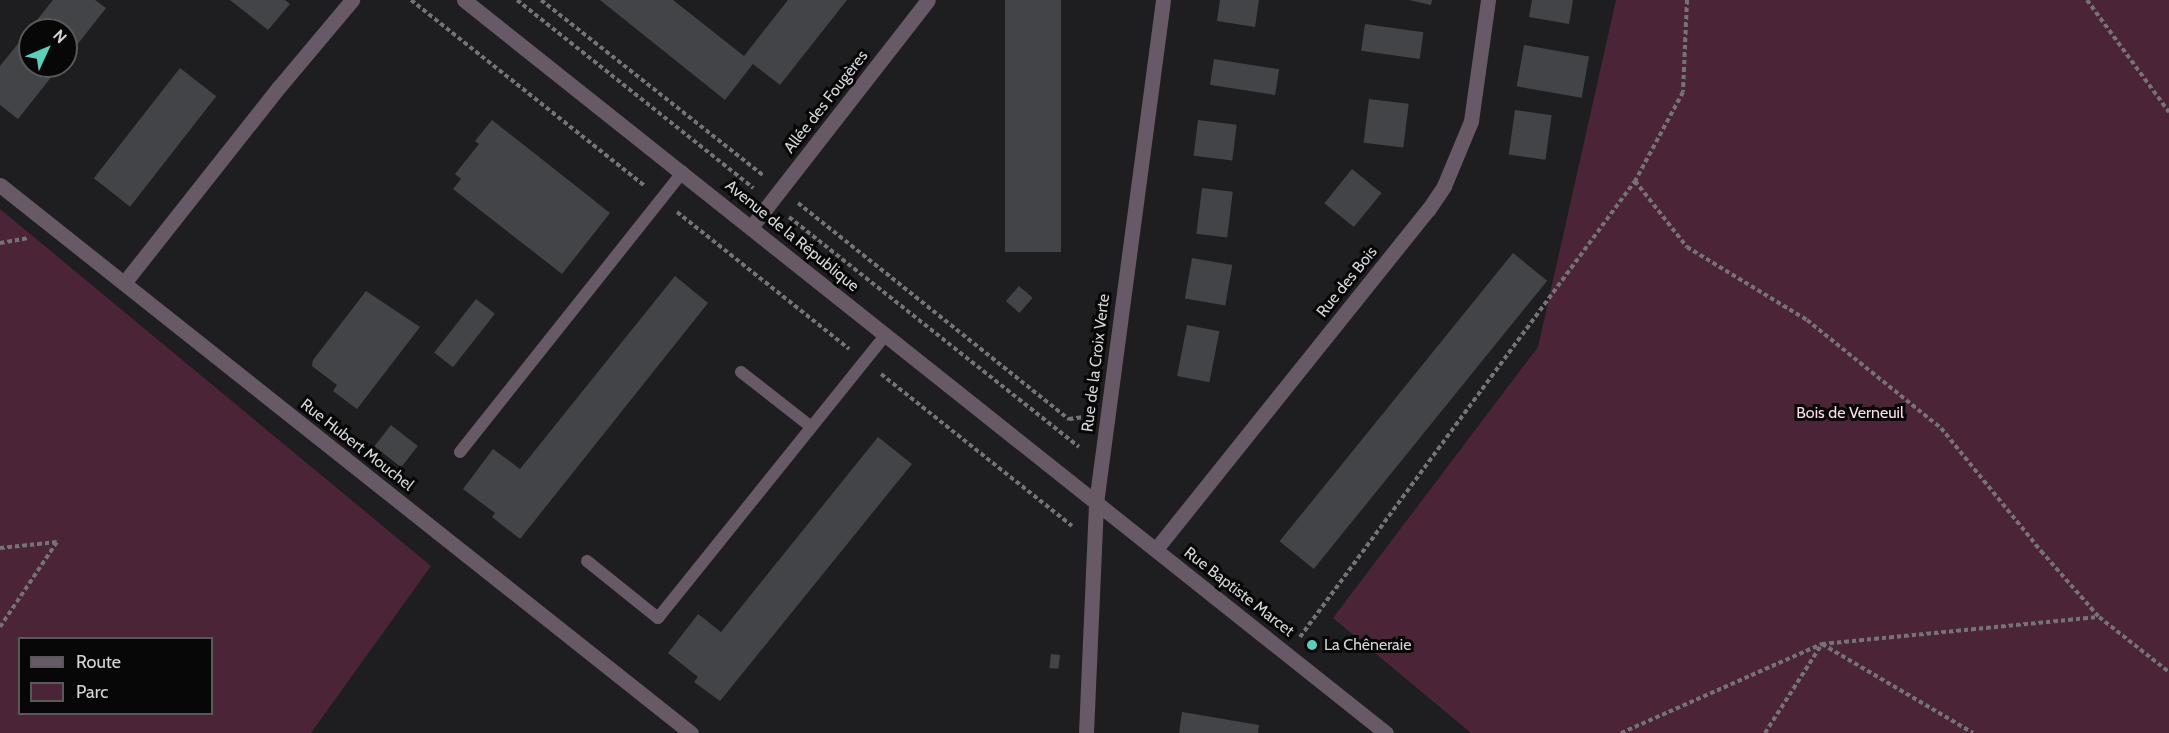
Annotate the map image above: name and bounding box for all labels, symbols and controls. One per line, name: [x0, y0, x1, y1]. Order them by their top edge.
north arrow: [18, 18, 78, 78]
text: N: [49, 26, 71, 47]
street label: Allée des Fougères: [780, 47, 872, 157]
street label: Avenue de la République: [721, 176, 863, 296]
street label: Rue des Bois: [1313, 243, 1381, 321]
street label: Rue de la Croix Verte: [1078, 293, 1114, 433]
street label: Rue Hubert Mouchel: [297, 395, 417, 495]
park label: Bois de Verneuil: [1796, 403, 1904, 423]
street label: Rue Baptiste Marcet: [1180, 543, 1298, 641]
place label: La Chêneraie: [1324, 635, 1411, 655]
legend: [18, 637, 213, 715]
marker: La Chêneraie: [1305, 638, 1319, 652]
text: Route: [76, 651, 121, 673]
text: Parc: [76, 681, 108, 703]

